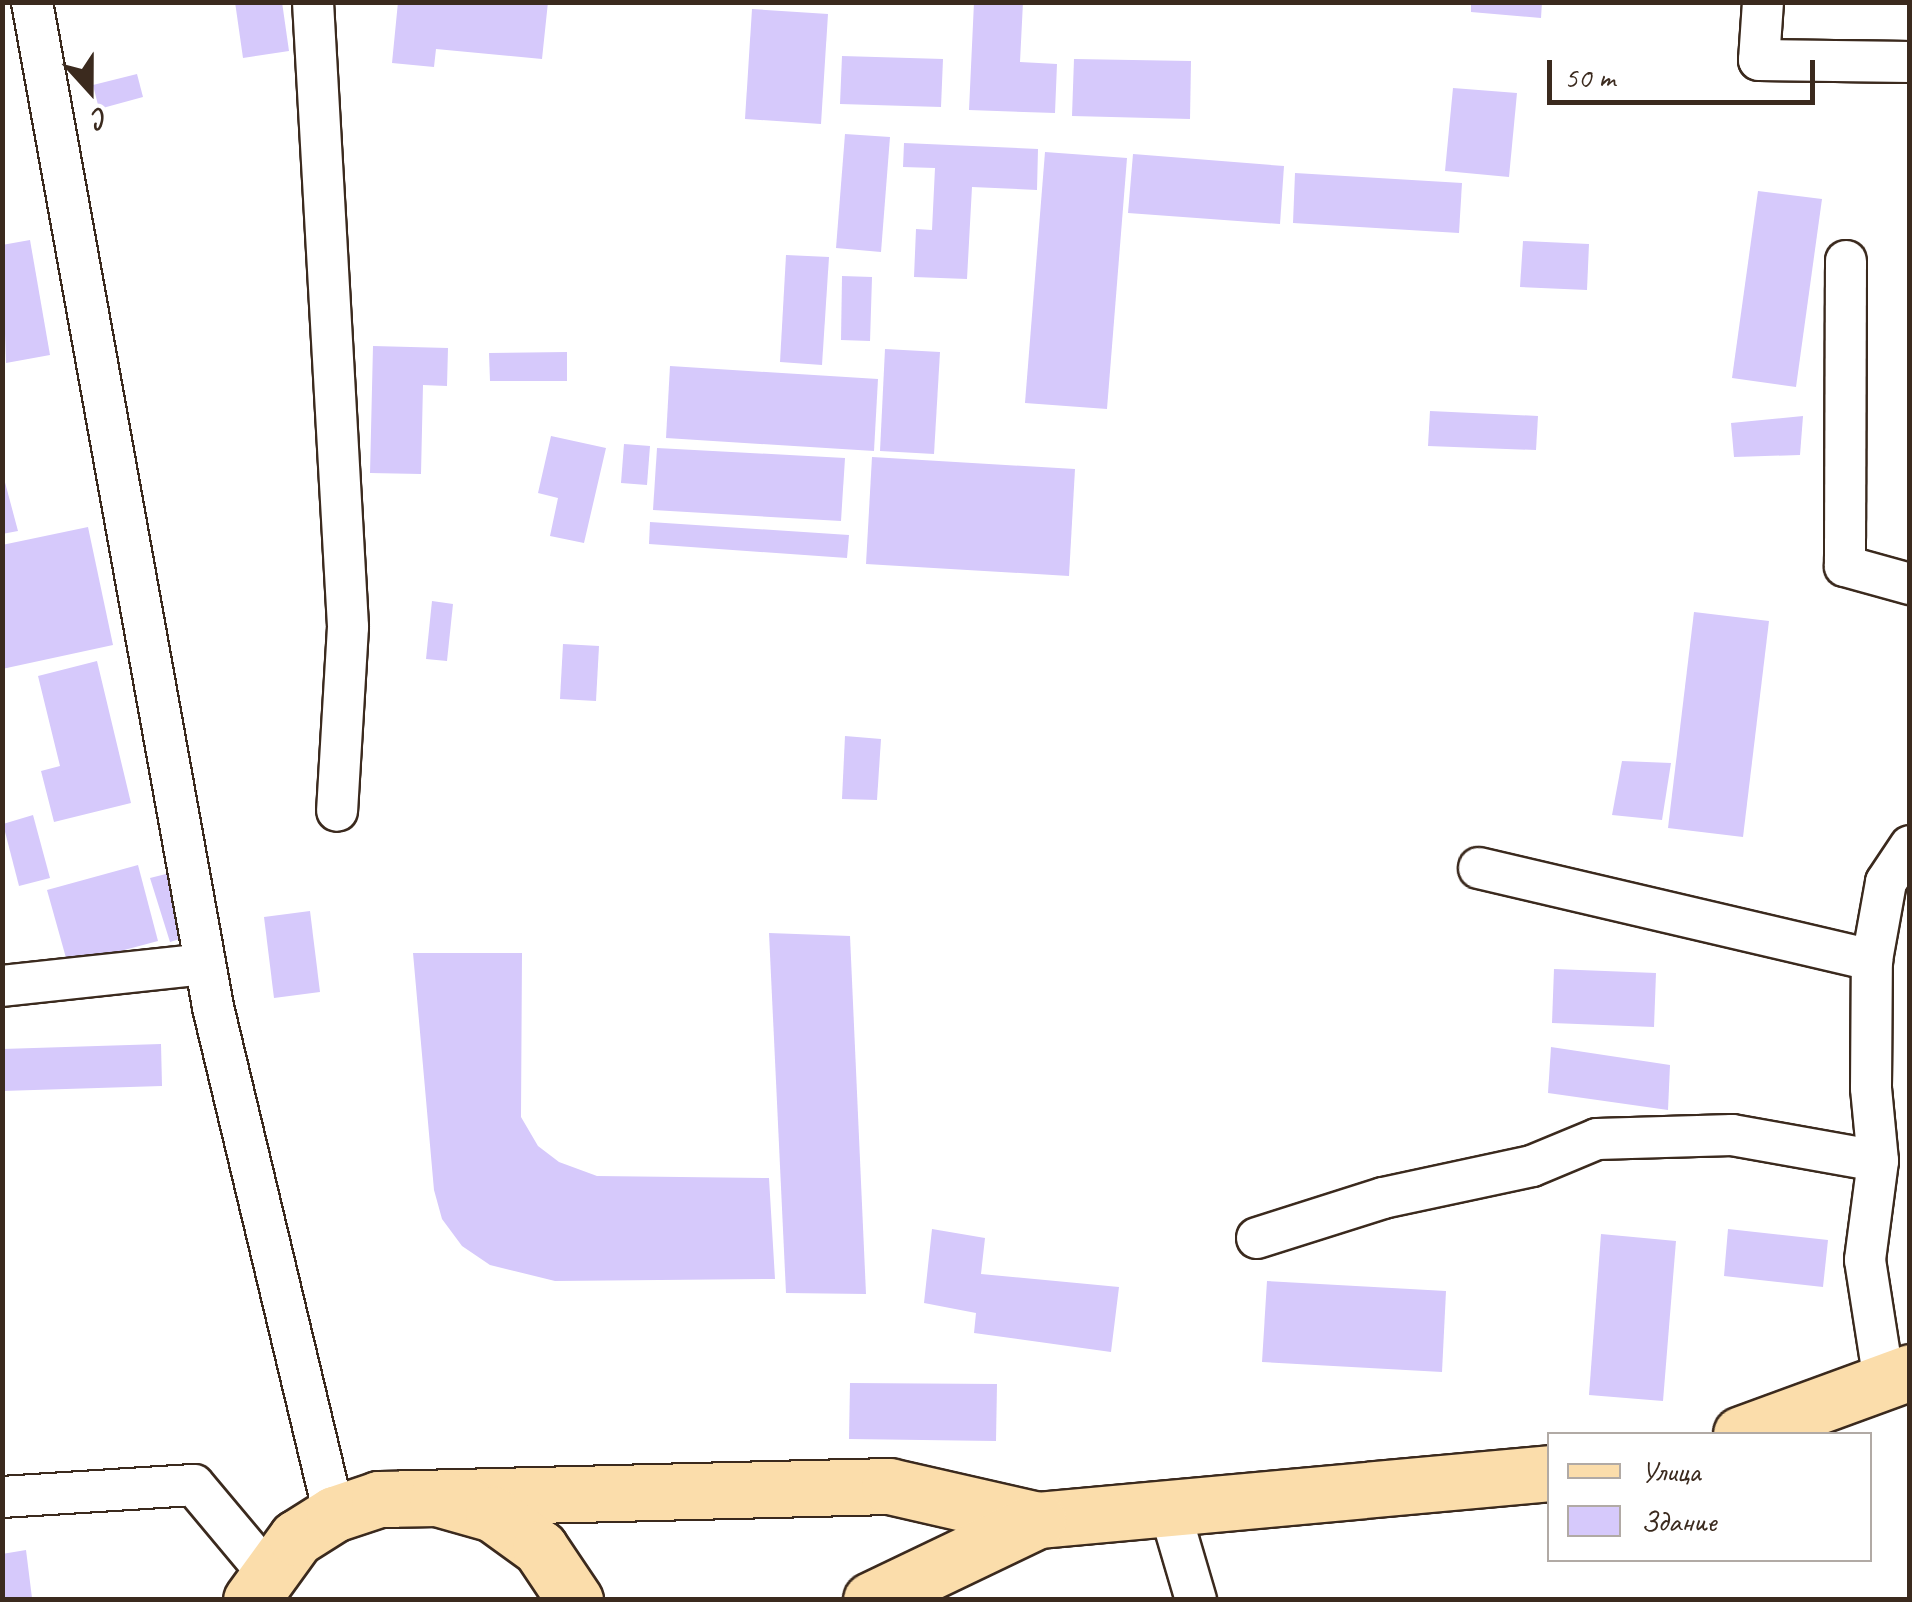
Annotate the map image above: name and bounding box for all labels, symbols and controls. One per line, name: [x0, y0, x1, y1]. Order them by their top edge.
north arrow: [40, 40, 140, 140]
scale bar: [1552, 40, 1820, 102]
text: 50 m: [1564, 58, 1615, 96]
text: С: [88, 100, 114, 137]
legend: [1547, 1432, 1872, 1562]
text: Улица: [1641, 1452, 1700, 1490]
text: Здание: [1641, 1502, 1716, 1540]

